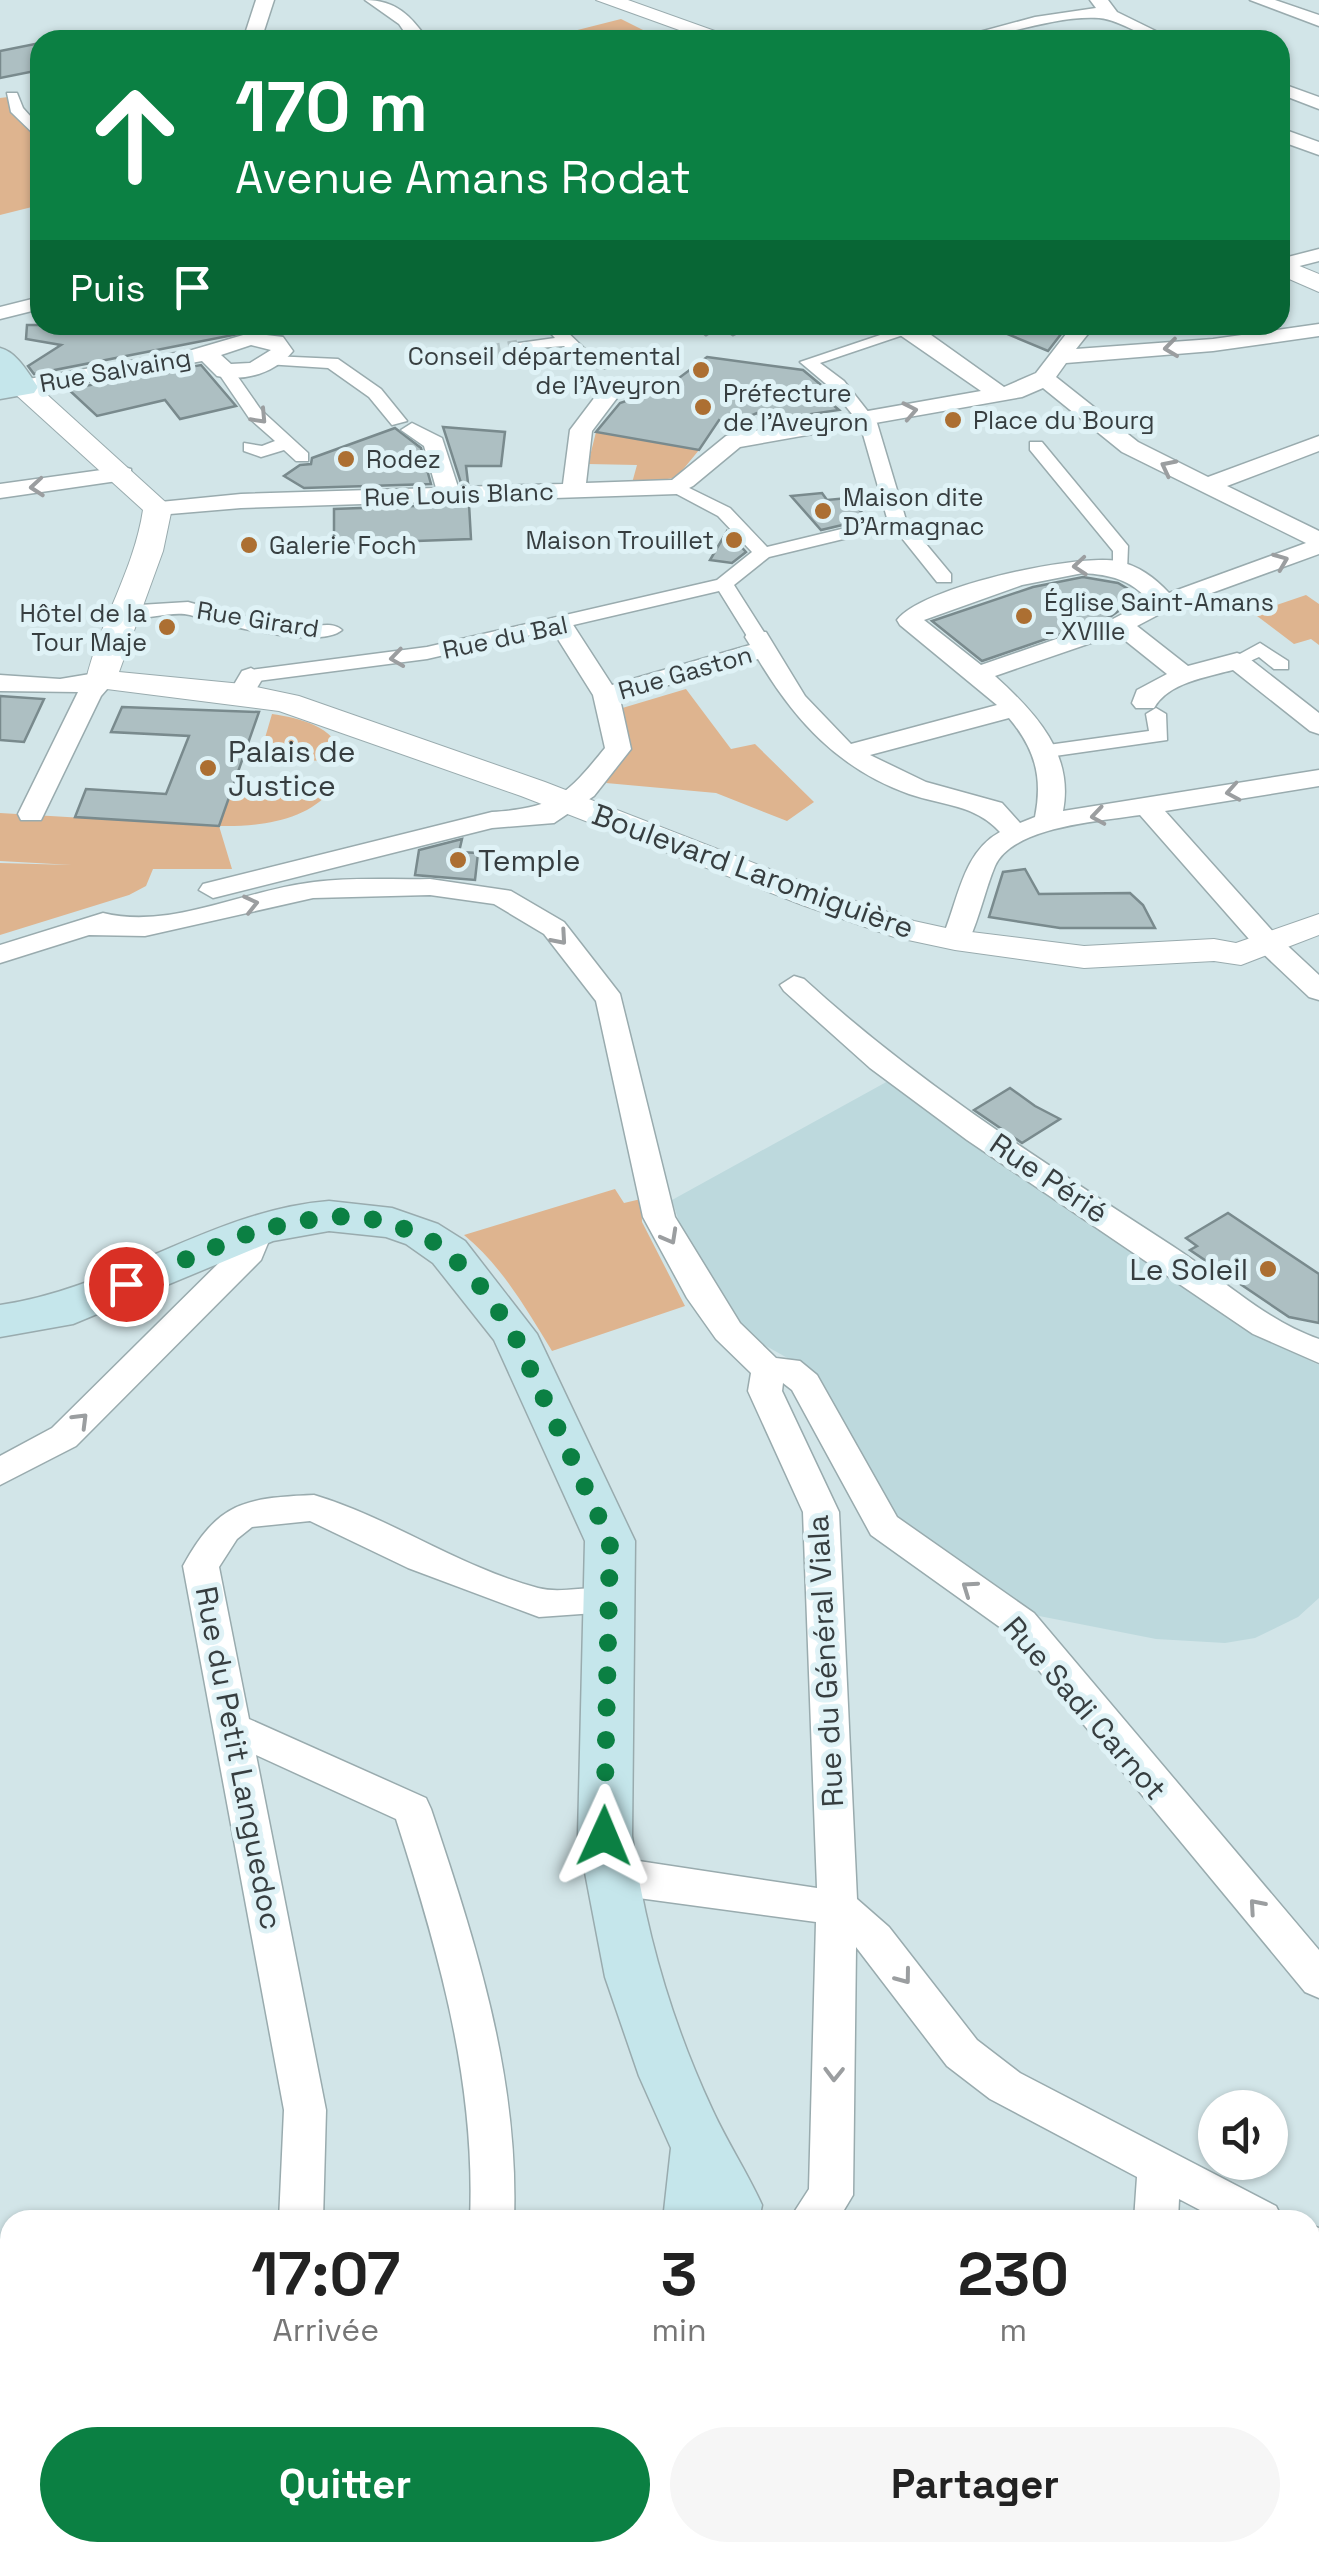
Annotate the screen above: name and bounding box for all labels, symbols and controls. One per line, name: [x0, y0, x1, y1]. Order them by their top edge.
text: 170 m: [235, 62, 428, 151]
icon: ahead: [70, 70, 200, 200]
text: Avenue Amans Rodat: [235, 149, 691, 206]
icon: arrive: [165, 260, 220, 315]
text: Puis: [70, 264, 145, 312]
one-way arrow: [1162, 337, 1178, 358]
place label: Conseil départemental de l'Aveyron: [408, 340, 681, 401]
street label: Rue Salvaing: [37, 341, 193, 399]
marker: Conseil départemental de l'Aveyron: [690, 359, 712, 381]
place label: Préfecture de l'Aveyron: [723, 377, 869, 438]
marker: Préfecture de l'Aveyron: [692, 396, 714, 418]
one-way arrow: [901, 401, 918, 422]
place label: Place du Bourg: [973, 404, 1155, 436]
one-way arrow: [248, 405, 266, 424]
marker: Place du Bourg: [942, 409, 964, 431]
place label: Rodez: [366, 443, 441, 475]
marker: Rodez: [335, 448, 357, 470]
one-way arrow: [1161, 460, 1179, 479]
street label: Rue Louis Blanc: [364, 475, 554, 513]
one-way arrow: [28, 476, 44, 498]
place label: Maison dite D'Armagnac: [843, 481, 985, 542]
marker: Maison dite D'Armagnac: [812, 500, 834, 522]
place label: Maison Trouillet: [525, 524, 714, 556]
place label: Galerie Foch: [269, 529, 417, 561]
marker: Maison Trouillet: [723, 529, 745, 551]
marker: Galerie Foch: [238, 534, 260, 556]
one-way arrow: [1272, 552, 1289, 572]
one-way arrow: [1072, 555, 1088, 576]
place label: Église Saint-Amans - XVIIIe: [1044, 586, 1274, 647]
street label: Rue Girard: [195, 594, 321, 644]
place label: Hôtel de la Tour Maje: [19, 597, 147, 658]
marker: Église Saint-Amans - XVIIIe: [1013, 605, 1035, 627]
street label: Rue du Bal: [439, 608, 571, 666]
marker: Hôtel de la Tour Maje: [156, 616, 178, 638]
street label: Rue Gaston: [614, 638, 756, 706]
one-way arrow: [389, 646, 405, 667]
place label: Palais de Justice: [228, 732, 356, 805]
marker: Palais de Justice: [197, 757, 219, 779]
one-way arrow: [1225, 781, 1241, 802]
street label: Boulevard Laromiguière: [587, 795, 919, 947]
one-way arrow: [1090, 804, 1106, 825]
place label: Temple: [478, 841, 581, 880]
marker: Temple: [447, 849, 469, 871]
one-way arrow: [242, 895, 259, 916]
one-way arrow: [549, 926, 567, 945]
street label: Rue Périé: [982, 1124, 1116, 1232]
one-way arrow: [658, 1226, 677, 1244]
pin: [84, 1242, 169, 1327]
place label: Le Soleil: [1130, 1250, 1248, 1289]
icon: arrive: [99, 1257, 154, 1312]
marker: Le Soleil: [1257, 1258, 1279, 1280]
one-way arrow: [70, 1413, 88, 1431]
street label: Rue du Général Viala: [798, 1514, 852, 1808]
one-way arrow: [962, 1582, 981, 1600]
street label: Rue du Petit Languedoc: [187, 1583, 291, 1933]
street label: Rue Sadi Carnot: [995, 1608, 1175, 1808]
position arrow: [552, 1784, 656, 1888]
one-way arrow: [1249, 1899, 1267, 1918]
one-way arrow: [892, 1966, 910, 1984]
one-way arrow: [823, 2066, 844, 2082]
map controls: [1198, 2090, 1288, 2180]
button: sound: [1198, 2090, 1288, 2180]
text: 17:07: [251, 2236, 400, 2313]
text: 3: [661, 2236, 697, 2313]
text: 230: [958, 2236, 1069, 2313]
text: Arrivée: [272, 2310, 379, 2350]
text: min: [652, 2310, 707, 2350]
text: m: [1000, 2310, 1027, 2350]
button: Quitter: [40, 2427, 650, 2542]
button: Partager: [670, 2427, 1280, 2542]

